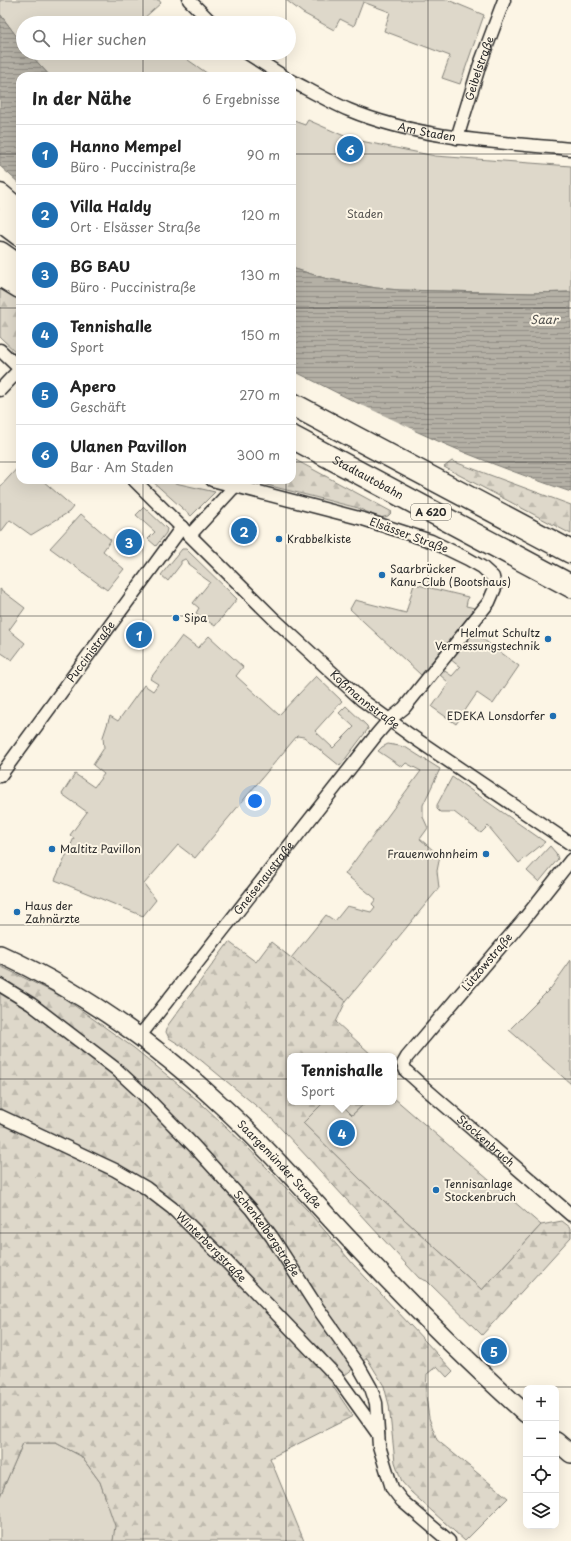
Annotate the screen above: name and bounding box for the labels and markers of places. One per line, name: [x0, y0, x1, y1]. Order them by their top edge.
pin: 6: [337, 134, 363, 164]
pin: 2: [231, 516, 257, 546]
pin: 3: [116, 527, 142, 557]
place label: Krabbelkiste: [287, 530, 351, 547]
marker: Krabbelkiste: [274, 534, 284, 544]
place label: Saarbrücker Kanu-Club (Bootshaus): [390, 560, 511, 590]
marker: Saarbrücker Kanu-Club (Bootshaus): [377, 570, 387, 580]
place label: Sipa: [184, 609, 207, 626]
marker: Sipa: [171, 613, 181, 623]
pin: 1: [126, 620, 152, 650]
place label: Helmut Schultz Vermessungstechnik: [435, 624, 540, 654]
marker: Helmut Schultz Vermessungstechnik: [543, 634, 553, 644]
place label: EDEKA Lonsdorfer: [447, 707, 546, 724]
marker: EDEKA Lonsdorfer: [548, 711, 558, 721]
place label: Maltitz Pavillon: [60, 840, 141, 857]
marker: Maltitz Pavillon: [47, 844, 57, 854]
place label: Frauenwohnheim: [387, 845, 478, 862]
marker: Frauenwohnheim: [481, 849, 491, 859]
place label: Haus der Zahnärzte: [25, 897, 80, 927]
marker: Haus der Zahnärzte: [12, 907, 22, 917]
pin: 4: [329, 1118, 355, 1148]
place label: Tennisanlage Stockenbruch: [444, 1175, 516, 1205]
marker: Tennisanlage Stockenbruch: [431, 1185, 441, 1195]
pin: 5: [481, 1336, 507, 1366]

